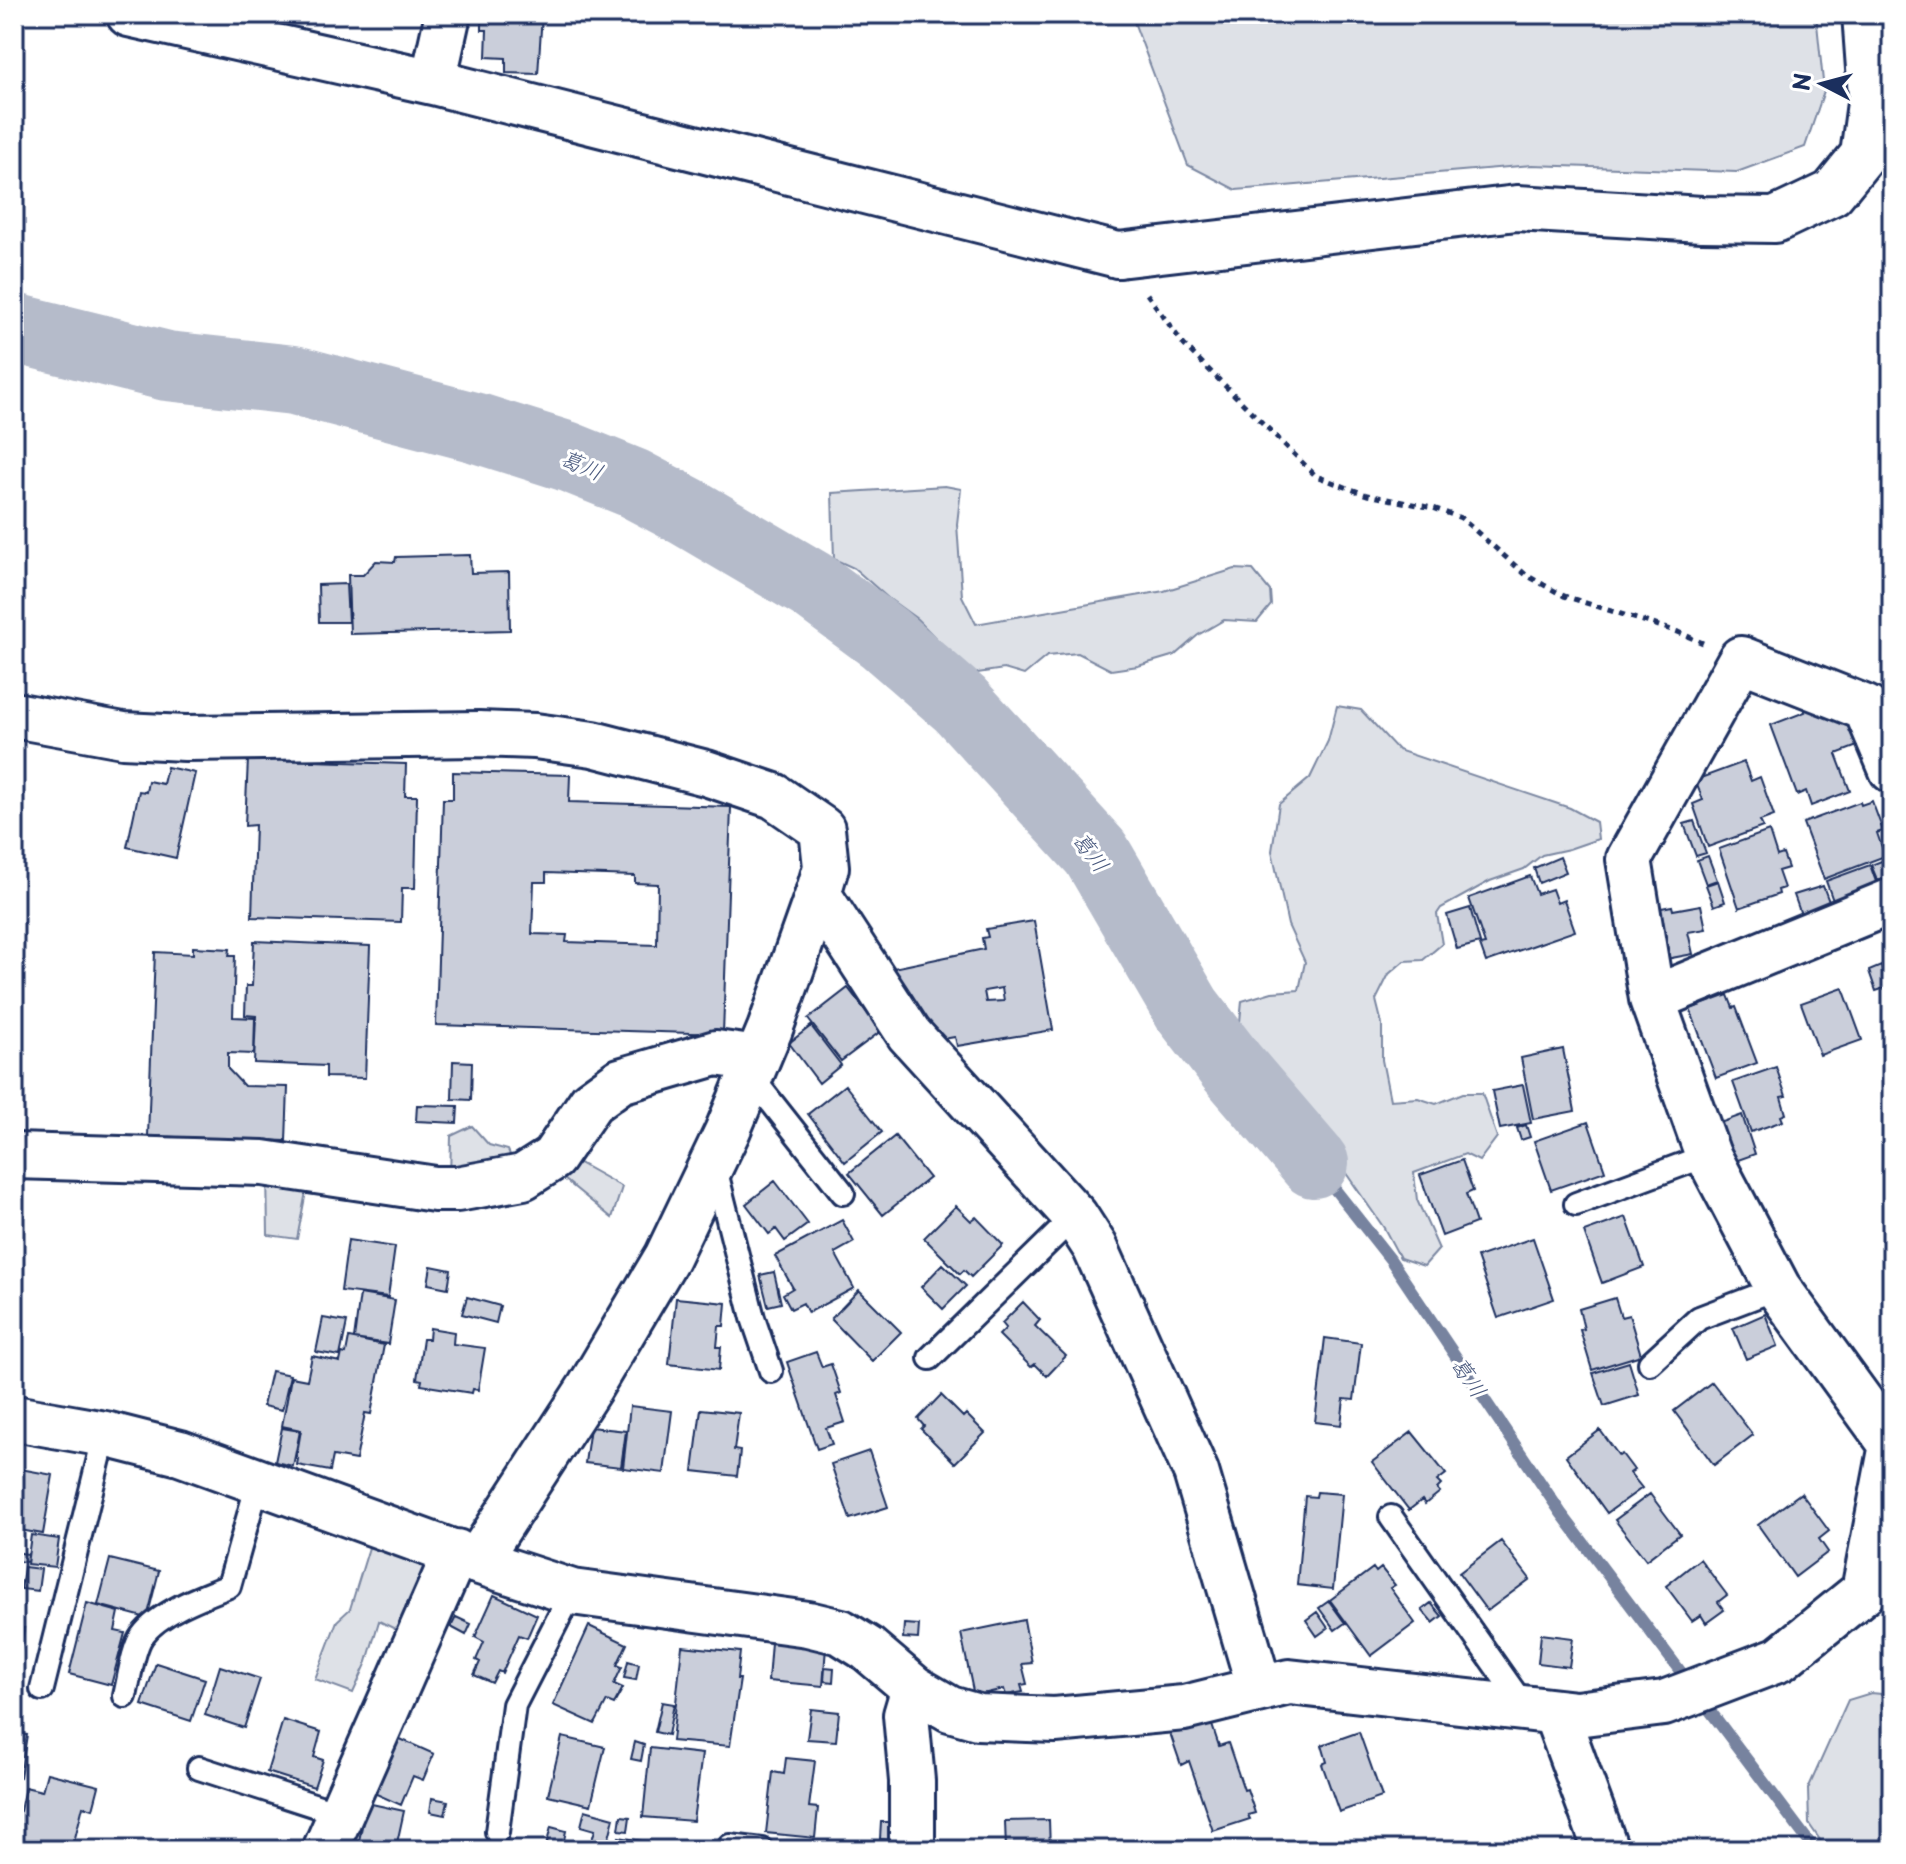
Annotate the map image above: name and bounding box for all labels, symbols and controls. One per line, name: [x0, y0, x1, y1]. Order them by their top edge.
north arrow: [1782, 44, 1862, 124]
text: N: [1783, 71, 1818, 92]
water label: 葛川: [556, 440, 609, 487]
water label: 葛川: [1066, 824, 1119, 879]
water label: 葛川: [1444, 1349, 1496, 1404]

